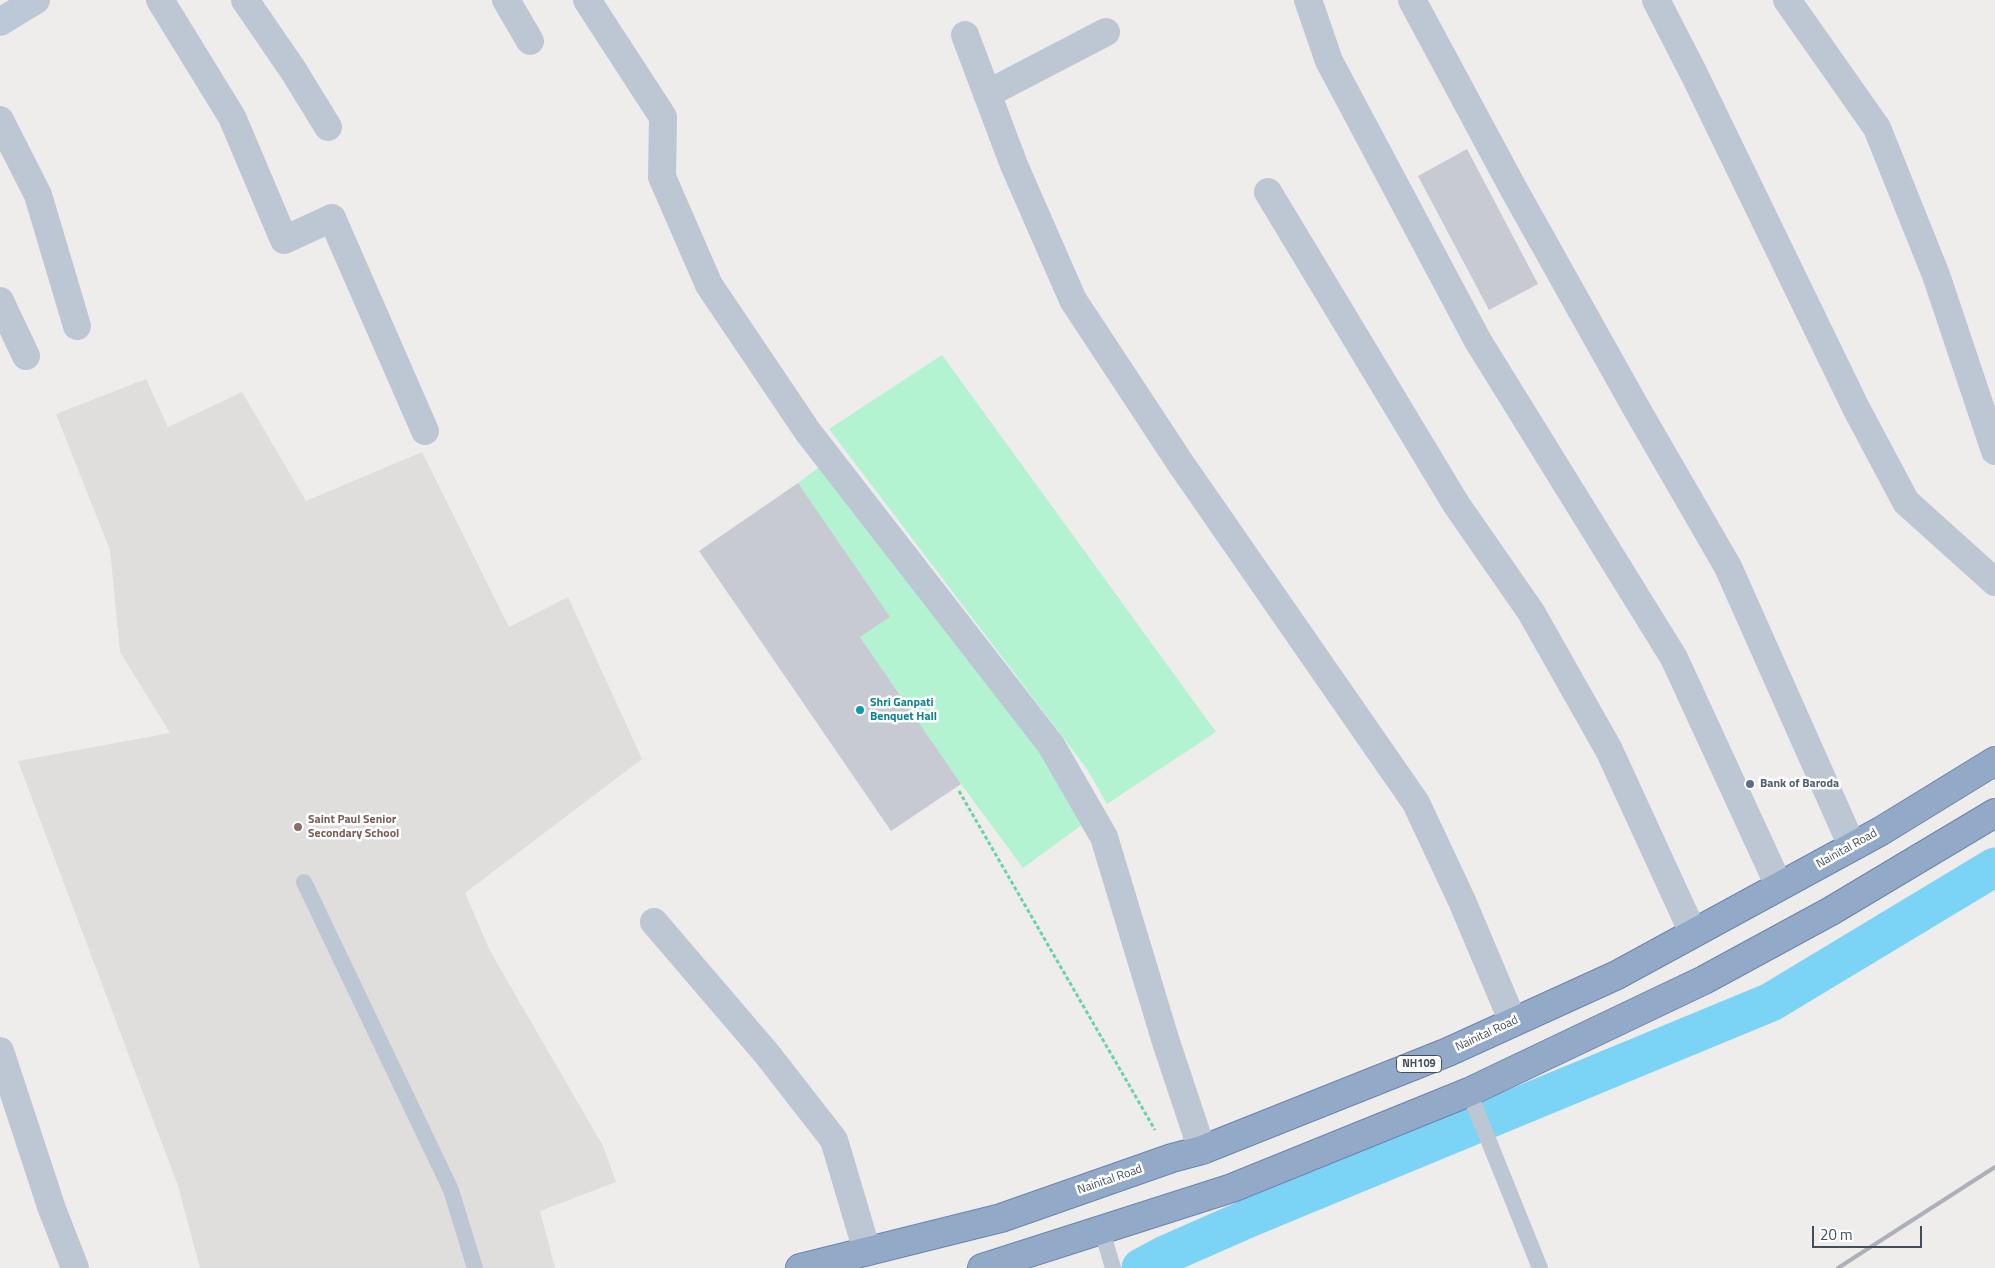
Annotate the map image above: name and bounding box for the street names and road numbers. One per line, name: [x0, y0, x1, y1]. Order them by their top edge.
street label: Nainital Road: [1814, 826, 1880, 872]
street label: Nainital Road: [1453, 1013, 1521, 1055]
road number: NH109: [1396, 1056, 1442, 1072]
street label: Nainital Road: [1076, 1162, 1144, 1198]

